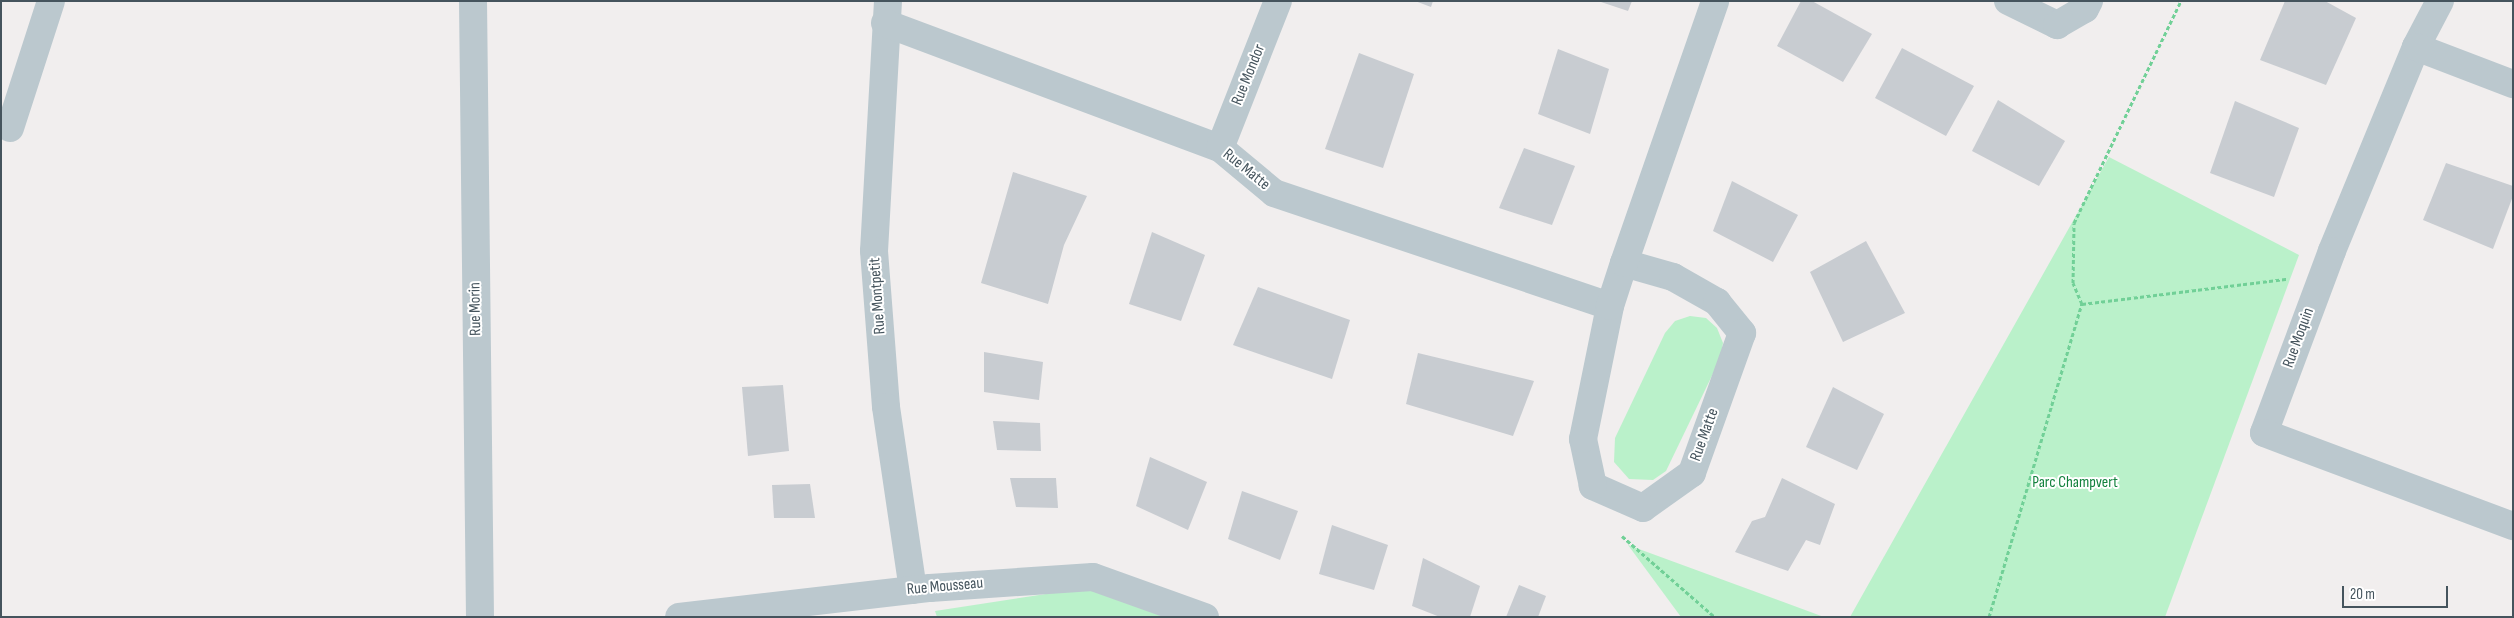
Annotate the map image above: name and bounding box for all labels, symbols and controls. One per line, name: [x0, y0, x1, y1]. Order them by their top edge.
street label: Rue Mondor: [1228, 42, 1270, 108]
street label: Rue Matte: [1219, 145, 1273, 195]
street label: Rue Montpetit: [866, 257, 890, 335]
street label: Rue Morin: [466, 282, 486, 336]
street label: Rue Moquin: [2279, 305, 2319, 371]
street label: Rue Matte: [1687, 406, 1723, 464]
park label: Parc Champvert: [2032, 473, 2118, 493]
street label: Rue Mousseau: [906, 574, 984, 600]
scale bar: [2344, 576, 2450, 608]
text: 20 m: [2350, 585, 2375, 604]

